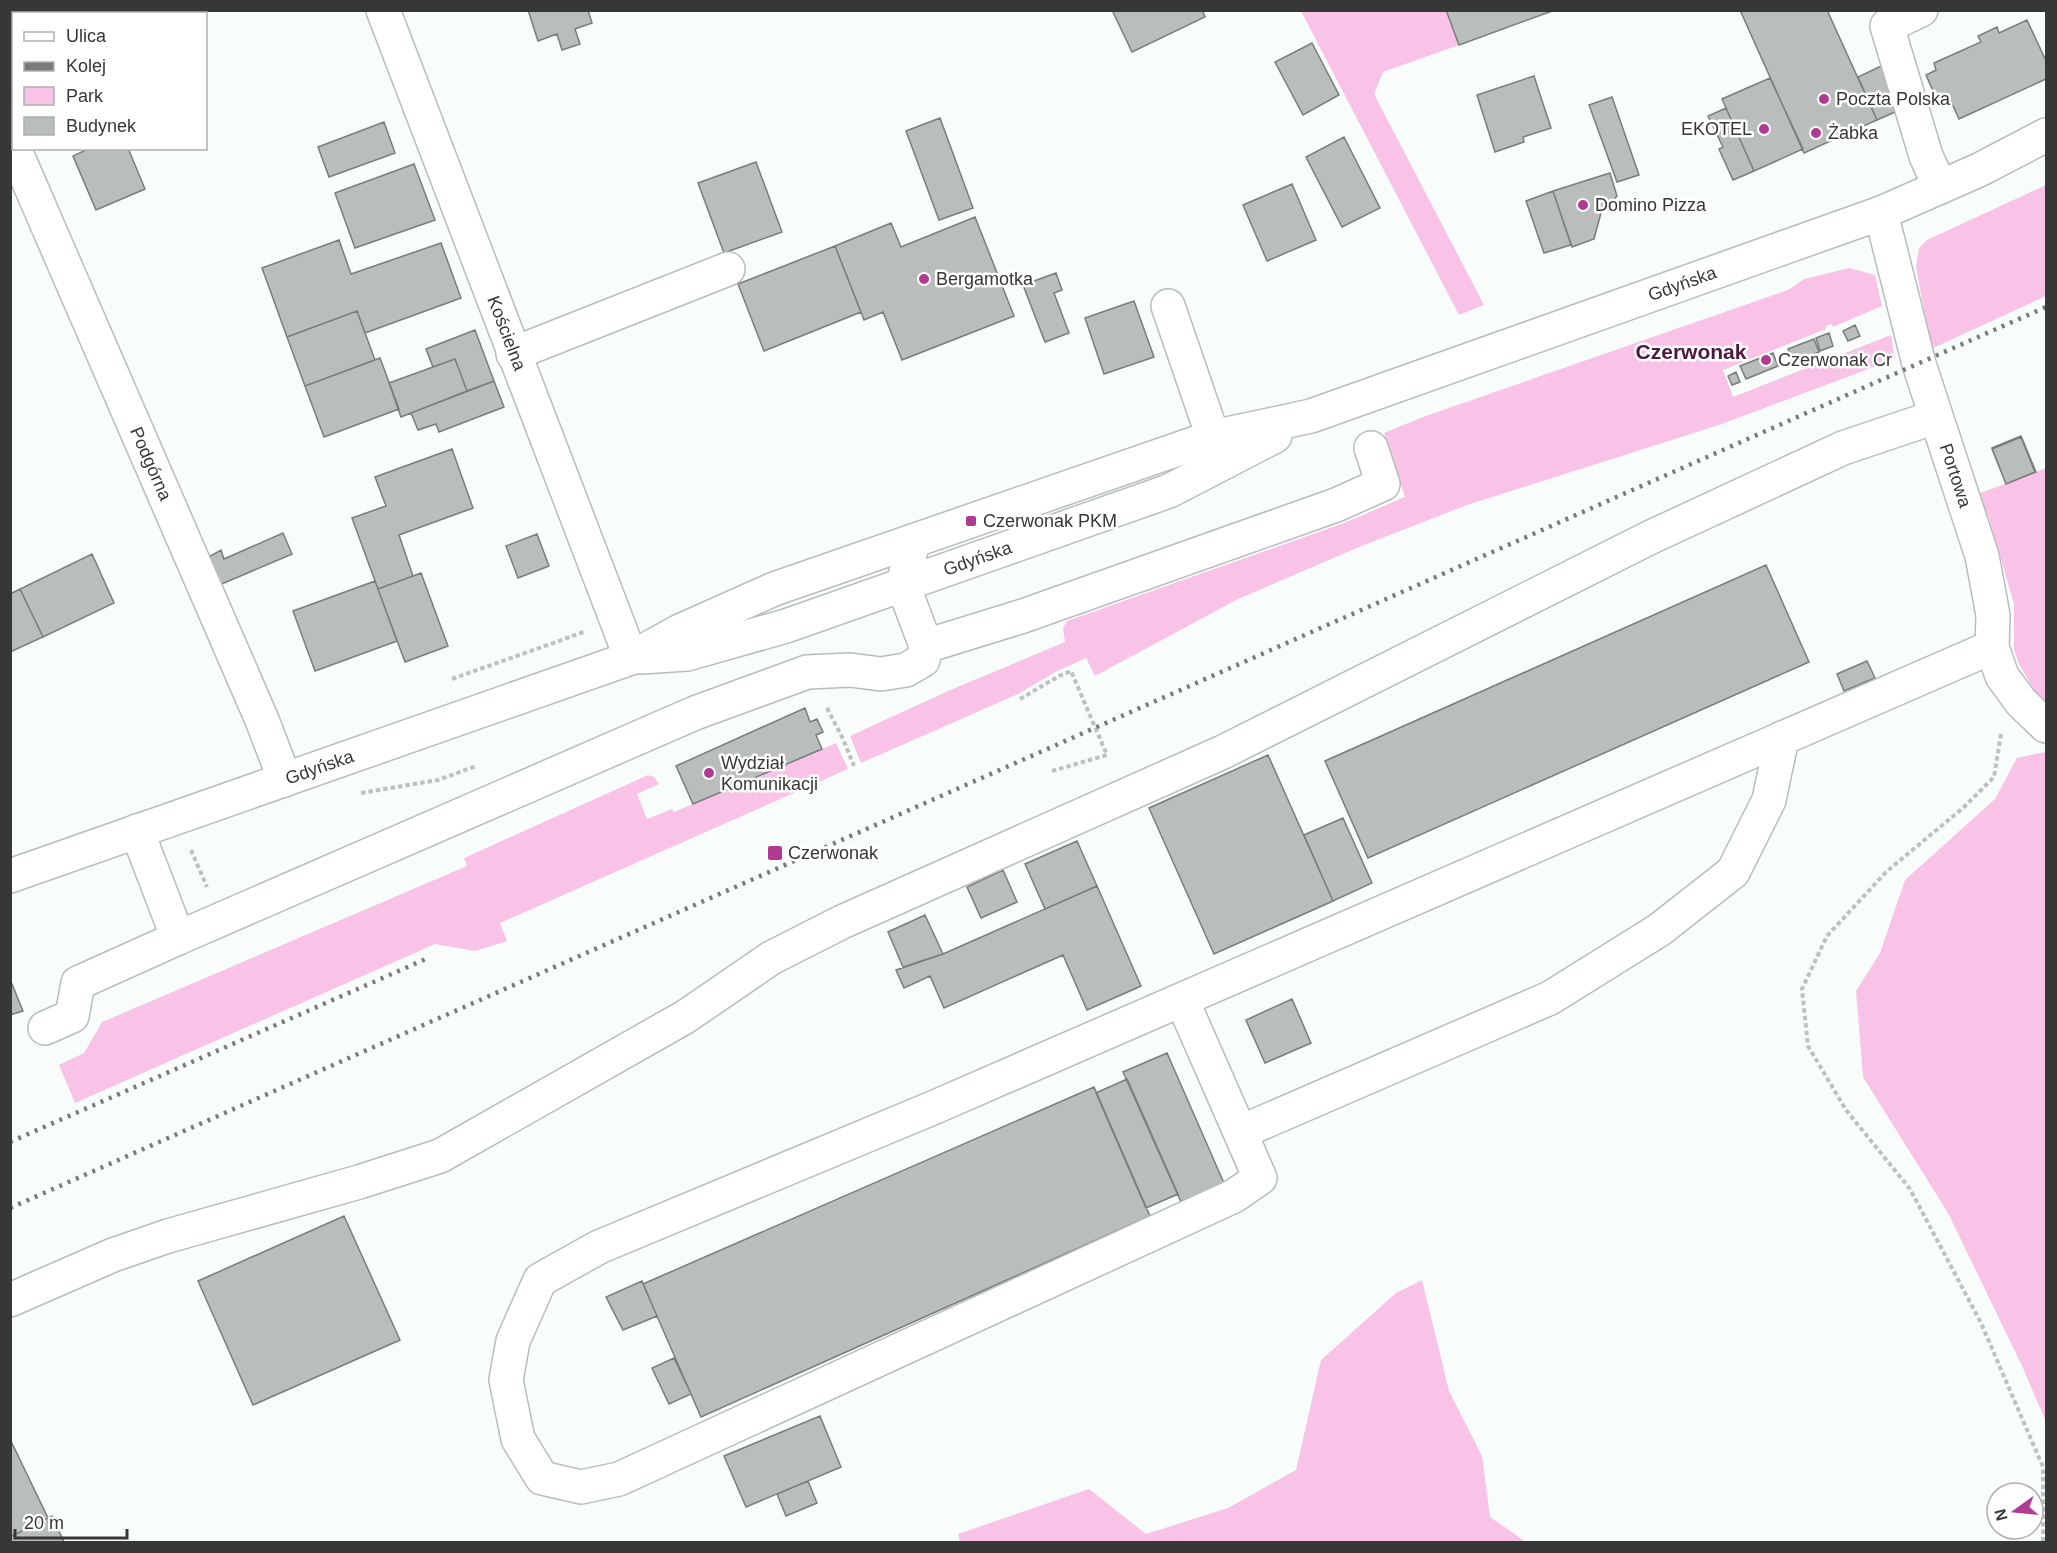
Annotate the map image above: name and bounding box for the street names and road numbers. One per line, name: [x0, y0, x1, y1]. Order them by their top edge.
street label: Gdyńska: [1645, 262, 1720, 305]
street label: Kościelna: [483, 293, 530, 374]
street label: Podgórna: [126, 424, 176, 504]
street label: Portowa: [1936, 441, 1976, 511]
street label: Gdyńska: [941, 537, 1015, 580]
street label: Gdyńska: [283, 746, 357, 789]

